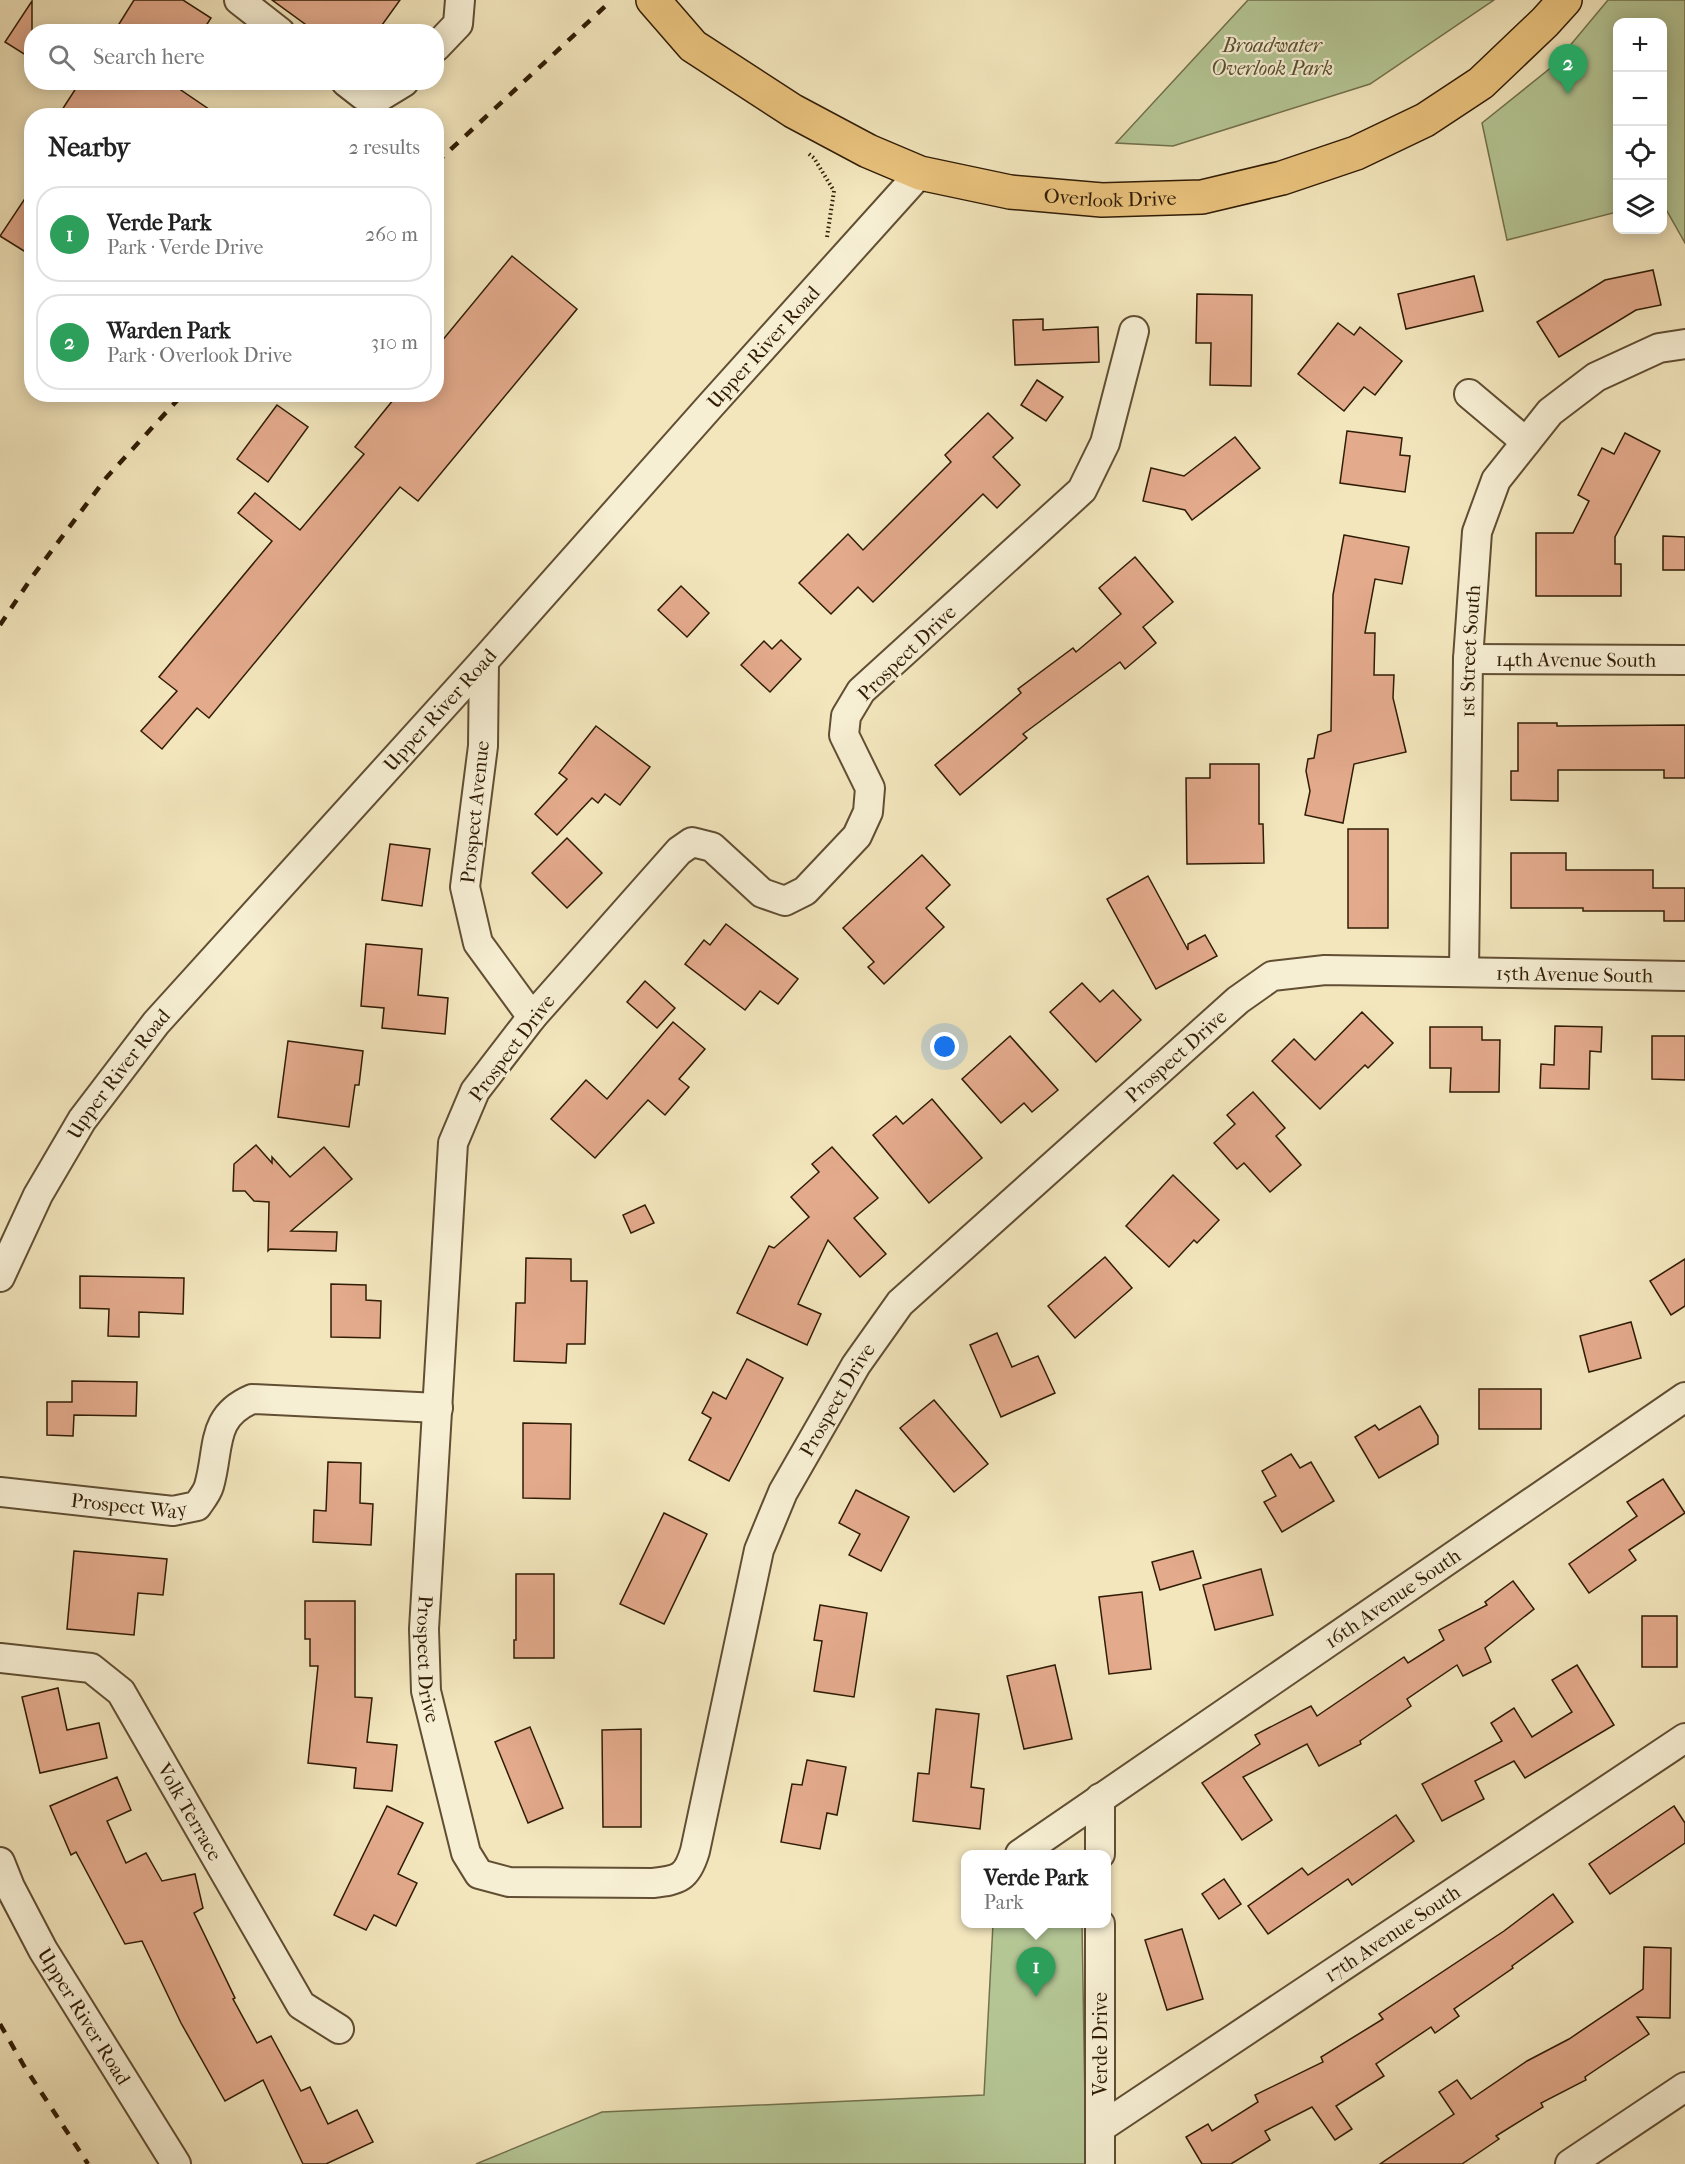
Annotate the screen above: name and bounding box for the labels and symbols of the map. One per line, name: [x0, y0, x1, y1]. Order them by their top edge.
park label: Broadwater Overlook Park: [1211, 34, 1333, 80]
pin: 2: [1548, 44, 1588, 94]
street label: Overlook Drive: [1043, 183, 1177, 212]
street label: Upper River Road: [702, 280, 825, 413]
street label: 1st Street South: [1456, 583, 1485, 718]
street label: Prospect Drive: [853, 600, 961, 706]
street label: Upper River Road: [379, 643, 502, 776]
street label: 14th Avenue South: [1496, 648, 1657, 671]
street label: Prospect Avenue: [456, 739, 494, 885]
street label: 15th Avenue South: [1496, 961, 1654, 987]
street label: Prospect Drive: [464, 990, 560, 1106]
street label: Upper River Road: [62, 1003, 175, 1143]
street label: Prospect Drive: [1120, 1004, 1231, 1107]
your location: [930, 1032, 959, 1061]
street label: Prospect Drive: [794, 1338, 880, 1460]
street label: Prospect Way: [70, 1488, 191, 1523]
street label: 16th Avenue South: [1320, 1543, 1465, 1653]
street label: Prospect Drive: [412, 1595, 445, 1725]
street label: Volk Terrace: [152, 1758, 227, 1865]
street label: 17th Avenue South: [1320, 1879, 1465, 1987]
street label: Upper River Road: [33, 1943, 136, 2090]
pin: 1: [1016, 1948, 1056, 1997]
street label: Verde Drive: [1089, 1992, 1112, 2097]

